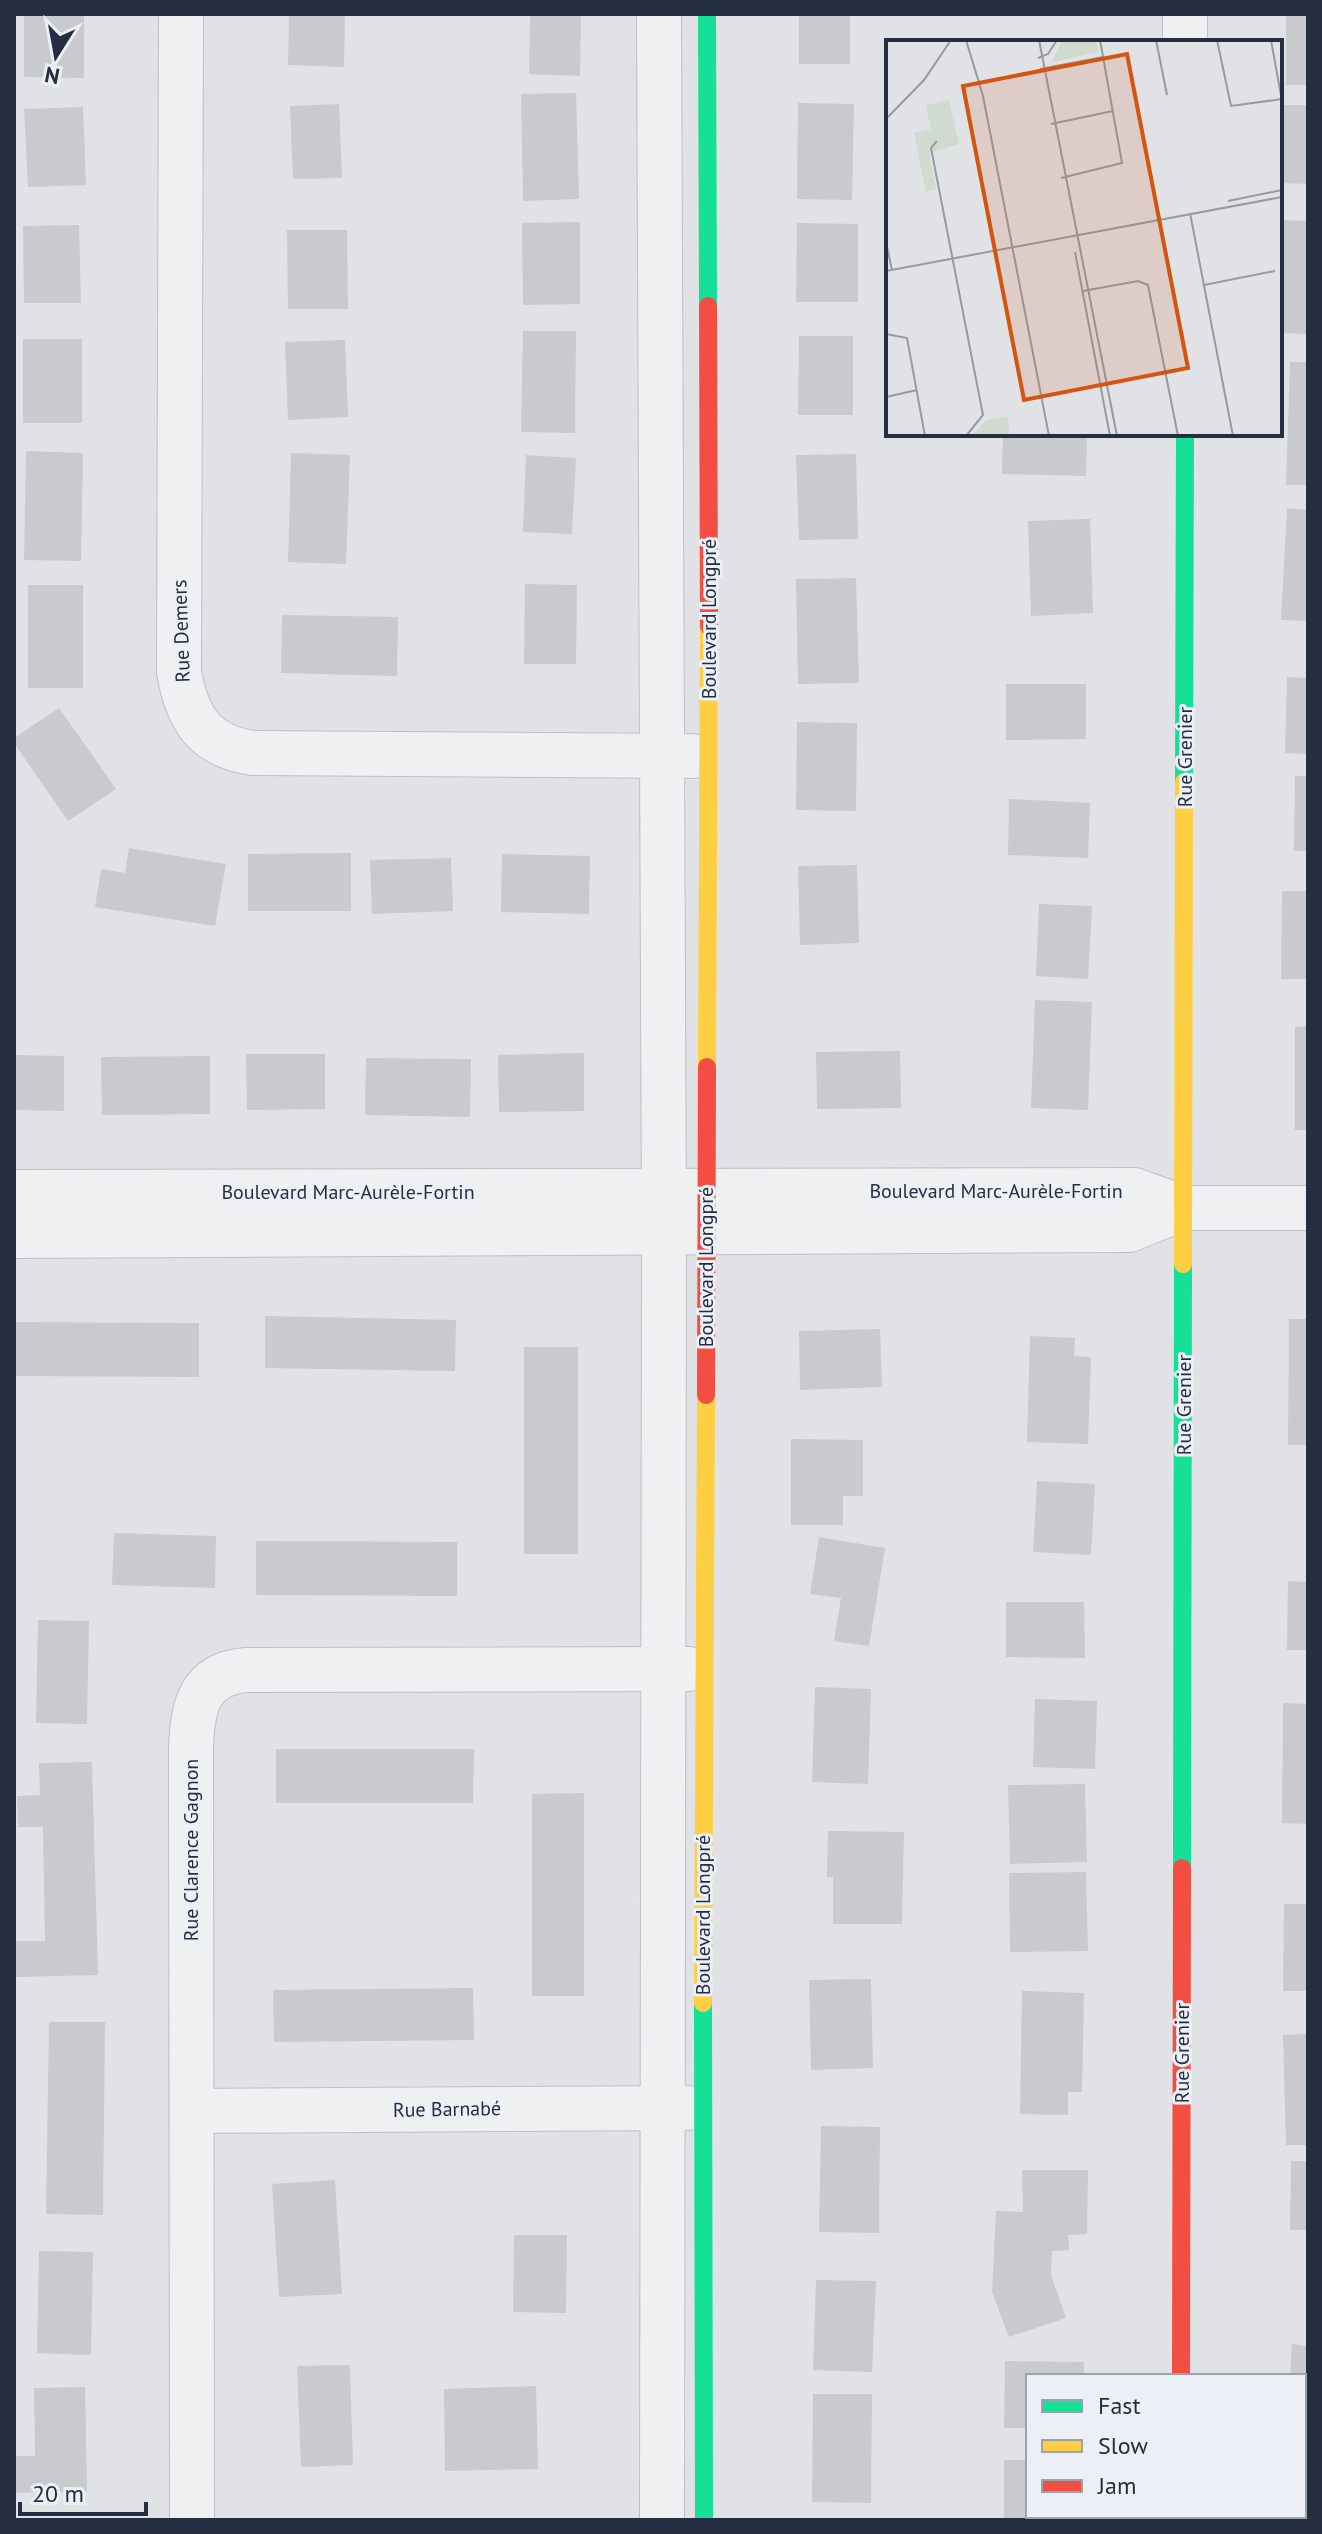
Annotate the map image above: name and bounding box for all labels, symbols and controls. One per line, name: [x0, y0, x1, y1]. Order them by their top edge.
north arrow: [16, 16, 96, 96]
inset map: [886, 40, 1282, 436]
text: N: [42, 61, 62, 91]
street label: Boulevard Longpré: [696, 539, 722, 699]
street label: Rue Demers: [166, 579, 196, 683]
street label: Rue Grenier: [1172, 707, 1198, 807]
street label: Boulevard Marc-Aurèle-Fortin: [869, 1178, 1123, 1204]
street label: Boulevard Marc-Aurèle-Fortin: [221, 1179, 475, 1205]
street label: Boulevard Longpré: [693, 1187, 719, 1347]
street label: Rue Grenier: [1171, 1355, 1197, 1455]
street label: Rue Clarence Gagnon: [178, 1759, 204, 1941]
street label: Boulevard Longpré: [690, 1835, 716, 1995]
street label: Rue Grenier: [1169, 2003, 1195, 2103]
street label: Rue Barnabé: [393, 2095, 501, 2123]
legend: [1026, 2374, 1306, 2518]
text: Fast: [1098, 2390, 1141, 2421]
text: Slow: [1098, 2430, 1148, 2461]
scale bar: [20, 2466, 146, 2516]
text: Jam: [1097, 2470, 1136, 2501]
text: 20 m: [32, 2478, 84, 2509]

